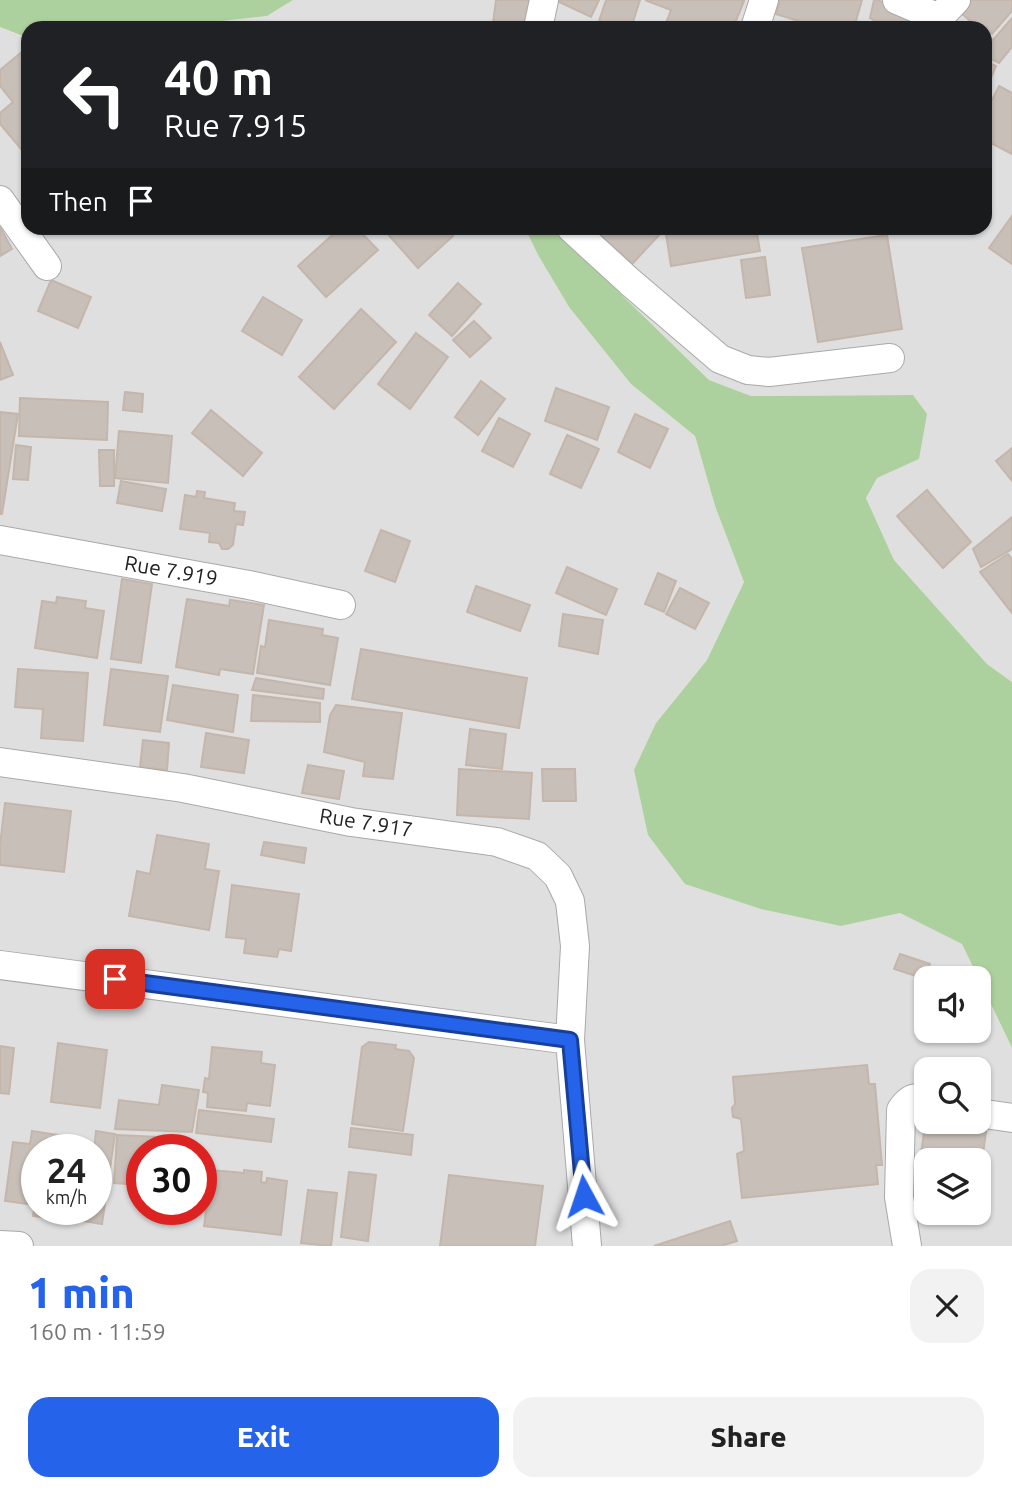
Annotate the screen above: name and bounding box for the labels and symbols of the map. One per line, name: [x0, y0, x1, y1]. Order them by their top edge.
street label: Rue 7.919: [123, 550, 220, 590]
street label: Rue 7.917: [318, 803, 414, 841]
pin: [85, 949, 145, 1009]
speed limit sign: 30: [126, 1134, 217, 1225]
position arrow: [547, 1159, 621, 1233]

